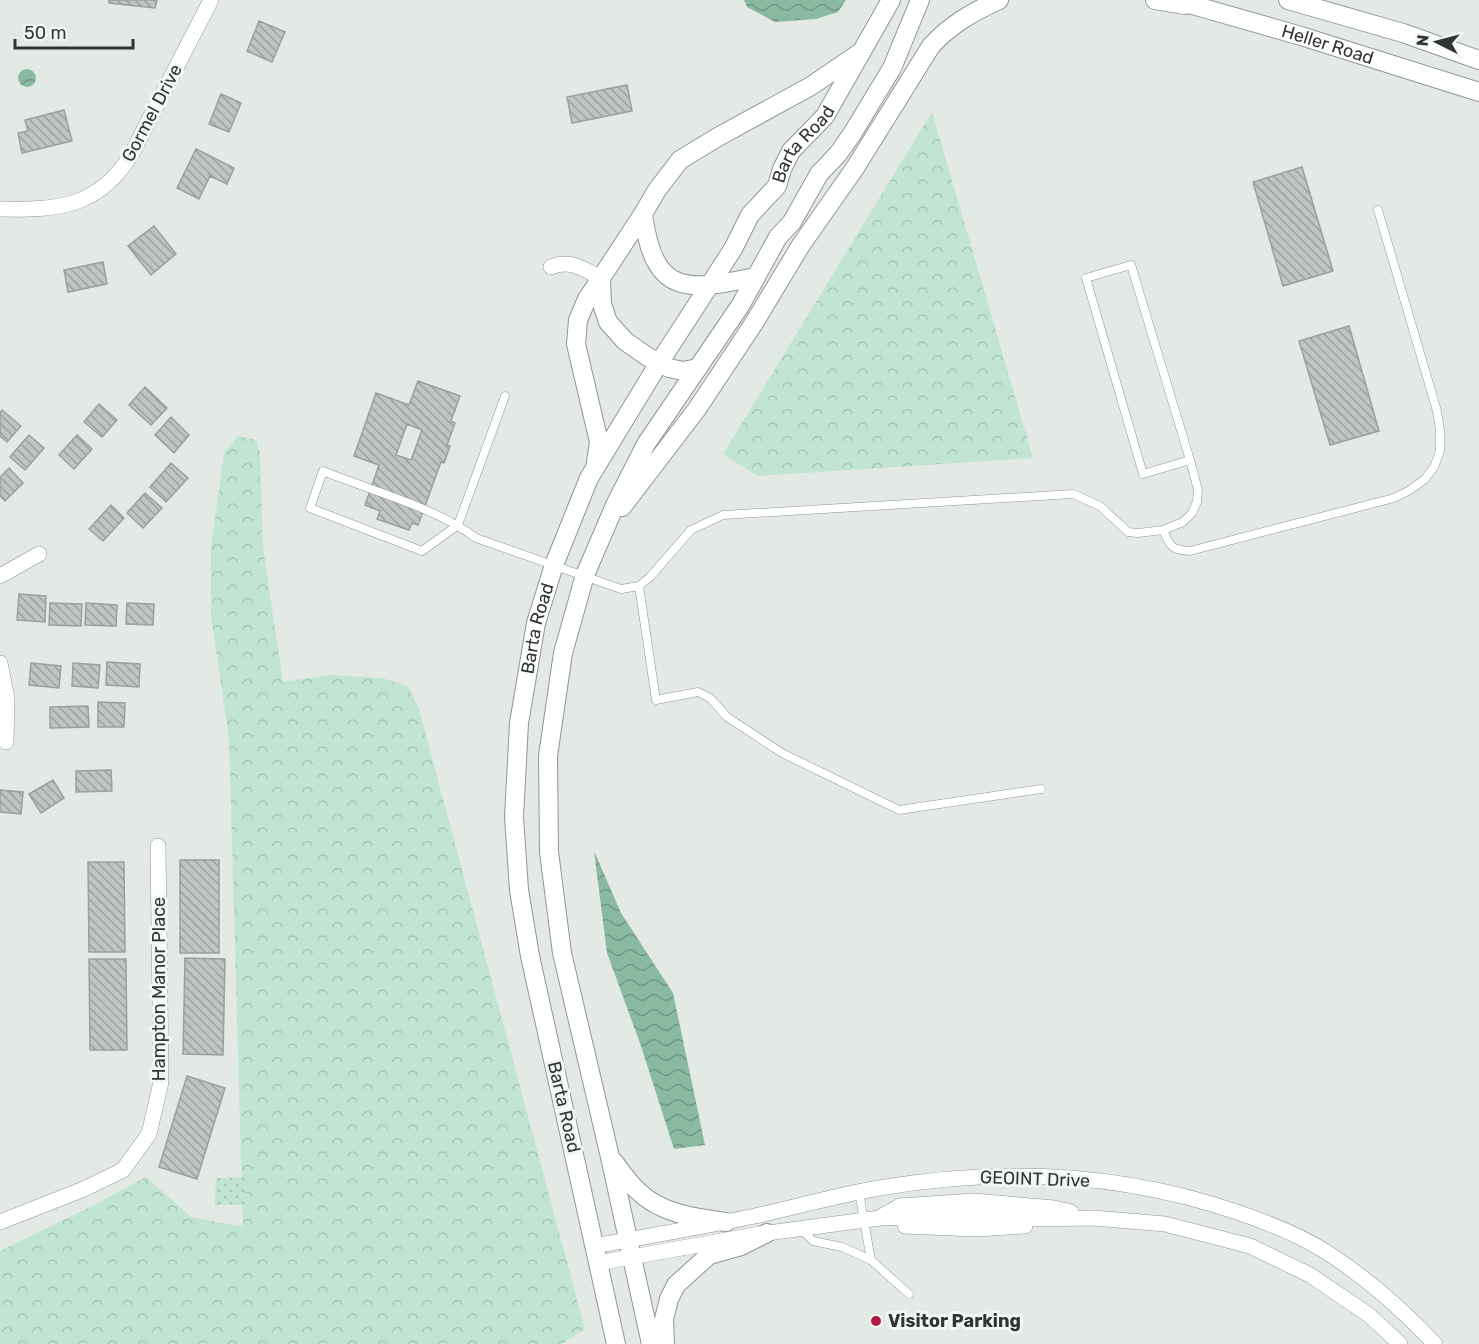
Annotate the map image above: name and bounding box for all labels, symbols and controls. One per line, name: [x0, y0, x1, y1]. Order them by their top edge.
scale bar: [15, 12, 134, 50]
north arrow: [1407, 12, 1467, 72]
street label: Heller Road: [1279, 20, 1376, 69]
text: 50 m: [24, 22, 67, 44]
text: N: [1413, 34, 1433, 47]
street label: Gormel Drive: [117, 60, 187, 166]
street label: Barta Road: [768, 102, 840, 185]
street label: Barta Road: [517, 580, 559, 676]
street label: Hampton Manor Place: [148, 897, 170, 1081]
street label: Barta Road: [543, 1059, 585, 1155]
street label: GEOINT Drive: [979, 1166, 1091, 1192]
place label: Visitor Parking: [888, 1310, 1021, 1332]
marker: Visitor Parking: [869, 1314, 883, 1328]

